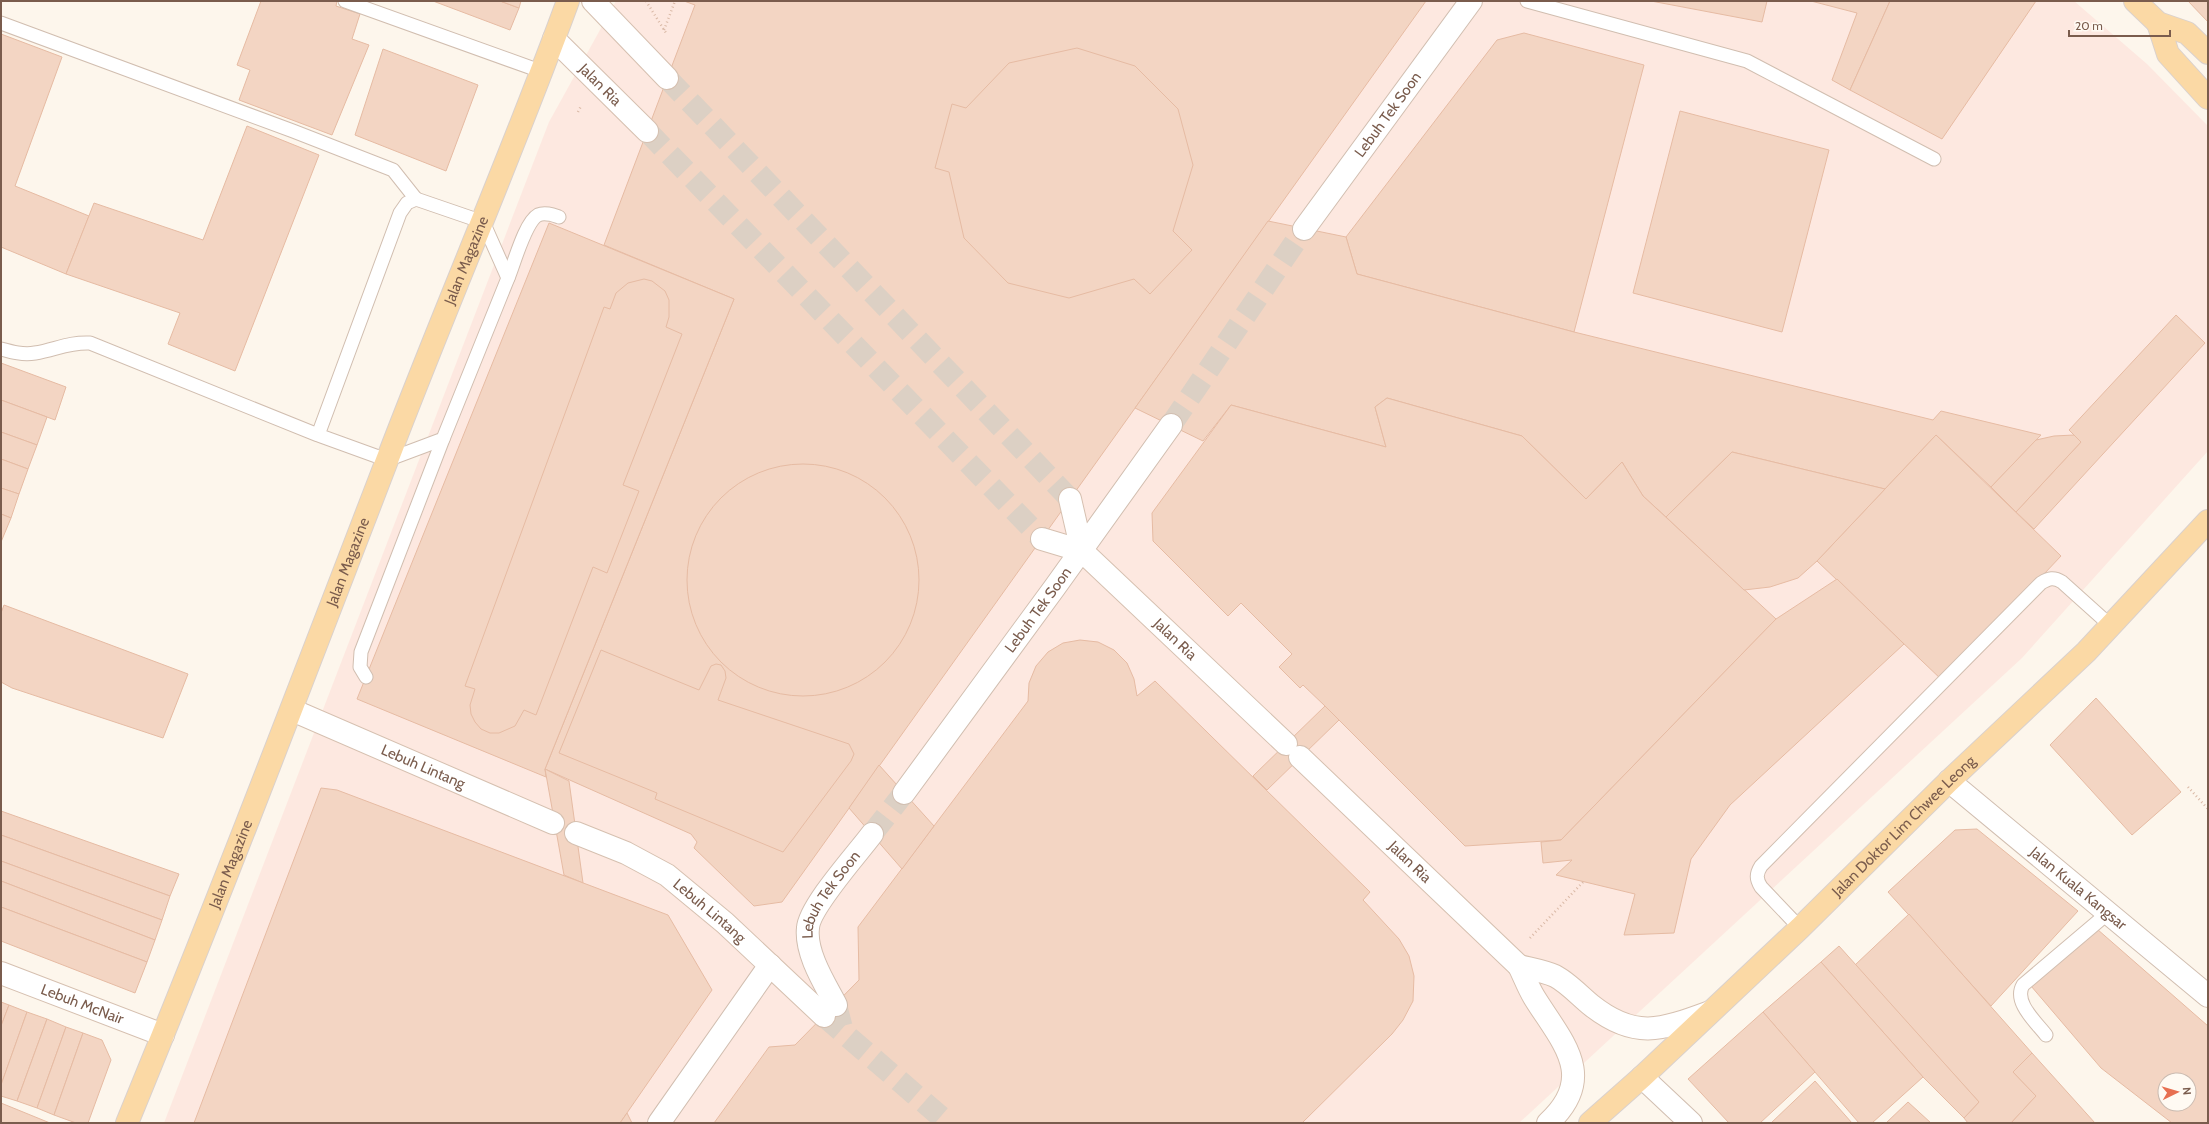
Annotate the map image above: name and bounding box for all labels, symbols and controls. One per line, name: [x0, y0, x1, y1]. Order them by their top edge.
scale bar: [2069, 12, 2170, 38]
text: 20 m: [2075, 18, 2103, 33]
street label: Jalan Ria: [574, 59, 626, 110]
street label: Lebuh Tek Soon: [1351, 68, 1425, 161]
street label: Jalan Magazine: [440, 213, 492, 308]
street label: Jalan Magazine: [322, 515, 373, 610]
street label: Lebuh Tek Soon: [1001, 564, 1075, 656]
street label: Jalan Ria: [1149, 614, 1201, 664]
street label: Lebuh Lintang: [378, 741, 469, 793]
street label: Jalan Doktor Lim Chwee Leong: [1827, 751, 1980, 901]
street label: Jalan Magazine: [205, 817, 256, 912]
street label: Jalan Ria: [1384, 837, 1436, 887]
street label: Jalan Kuala Kangsar: [2025, 842, 2131, 934]
street label: Lebuh Tek Soon: [799, 847, 864, 939]
street label: Lebuh Lintang: [669, 875, 750, 947]
street label: Lebuh McNair: [38, 980, 126, 1028]
north arrow: [2157, 1072, 2197, 1112]
text: N: [2180, 1087, 2194, 1096]

